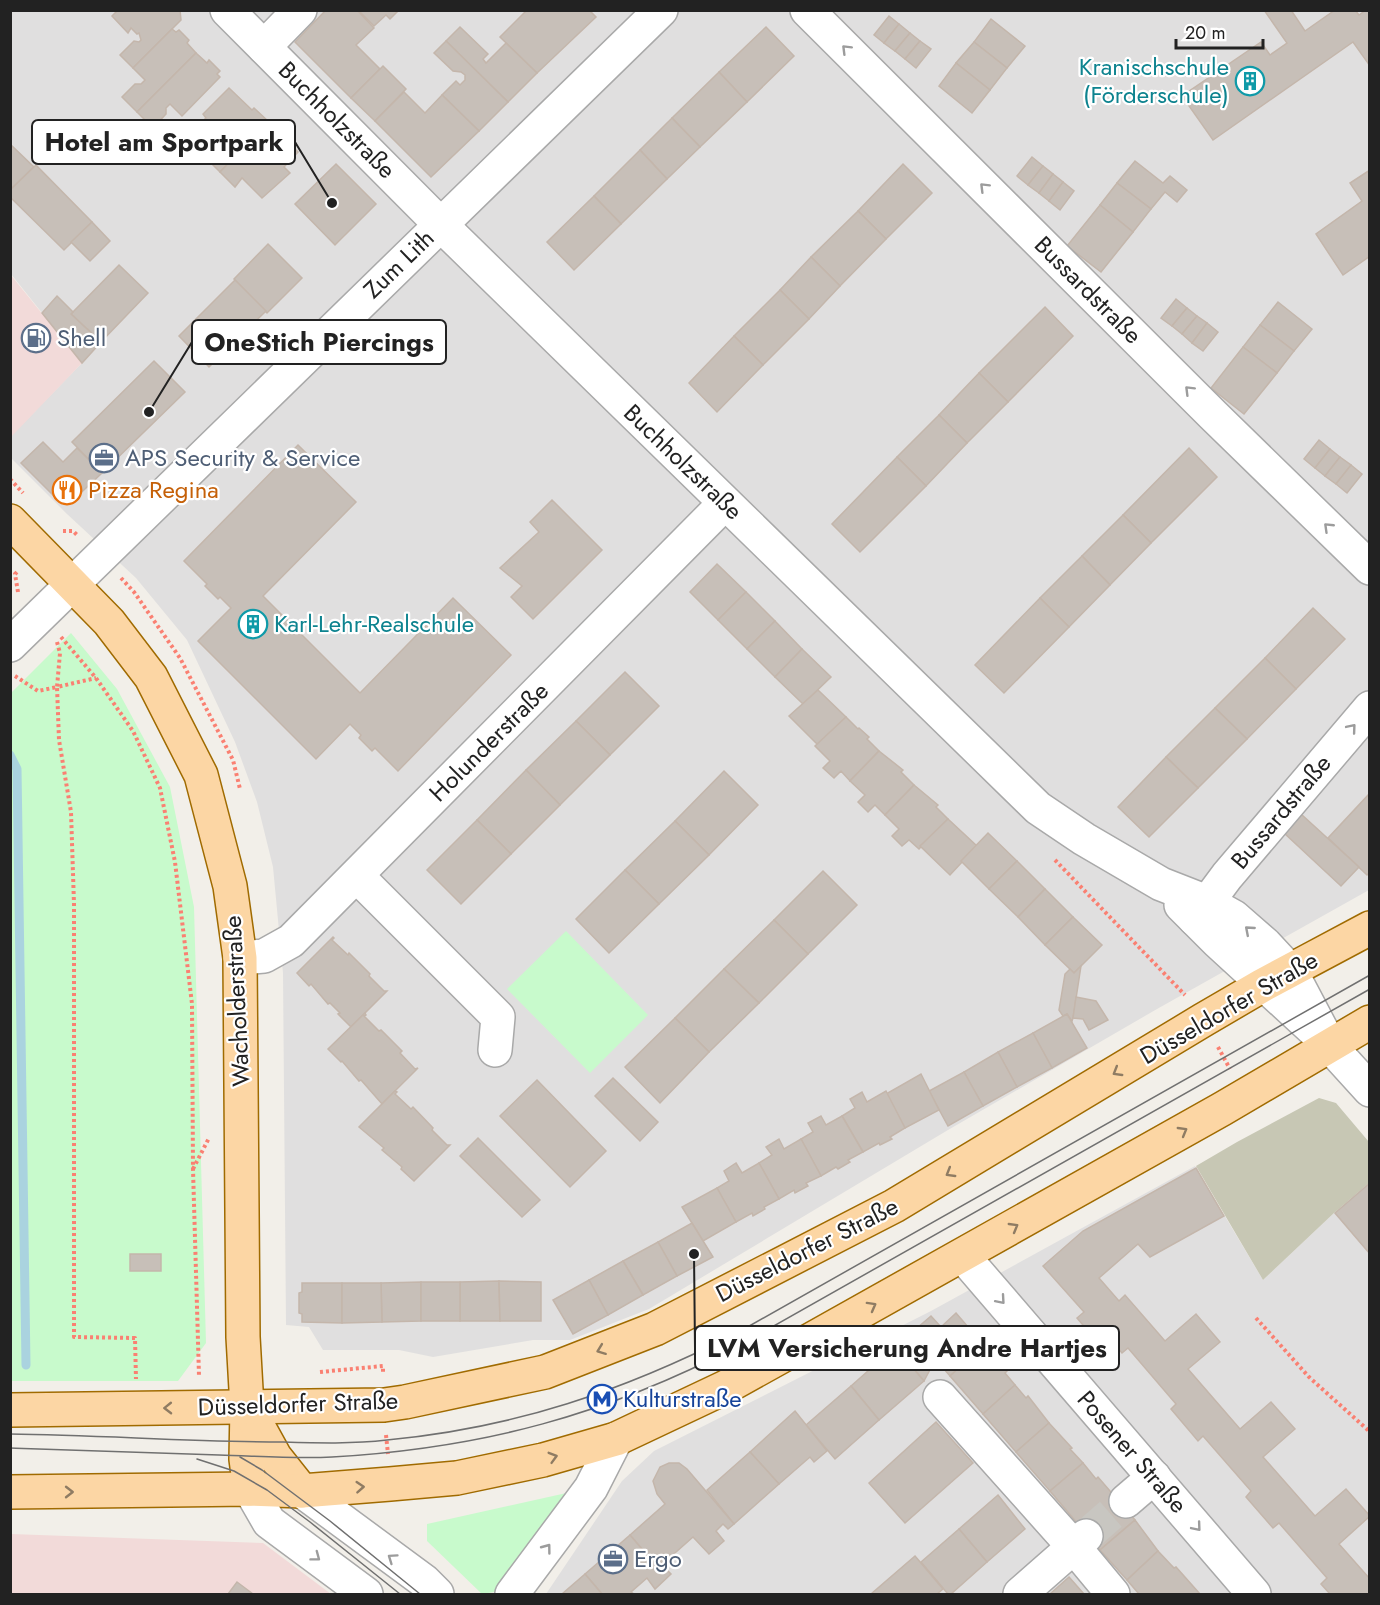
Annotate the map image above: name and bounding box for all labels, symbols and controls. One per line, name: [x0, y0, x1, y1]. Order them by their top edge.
scale bar: [1176, 12, 1263, 50]
text: 20 m: [1185, 20, 1225, 46]
one-way arrow: [842, 45, 853, 56]
place label: Kranischschule (Förderschule): [1079, 49, 1229, 112]
street label: Buchholzstraße: [271, 53, 404, 186]
building icon: Kranischschule (Förderschule): [1234, 65, 1266, 97]
callout: Hotel am Sportpark: [32, 120, 295, 164]
text: Hotel am Sportpark: [44, 123, 284, 161]
one-way arrow: [981, 183, 992, 194]
street label: Zum Lith: [355, 221, 442, 306]
street label: Bussardstraße: [1027, 228, 1150, 351]
place label: Shell: [57, 320, 106, 355]
callout: OneStich Piercings: [192, 320, 446, 364]
fuel station icon: Shell: [20, 322, 52, 354]
text: OneStich Piercings: [204, 323, 434, 361]
one-way arrow: [1185, 387, 1196, 398]
street label: Buchholzstraße: [616, 396, 751, 528]
place label: APS Security & Service: [125, 440, 360, 475]
office icon: APS Security & Service: [88, 442, 120, 474]
place label: Pizza Regina: [88, 472, 219, 507]
restaurant icon: Pizza Regina: [51, 474, 83, 506]
one-way arrow: [1324, 523, 1334, 534]
place label: Karl-Lehr-Realschule: [274, 606, 474, 641]
building icon: Karl-Lehr-Realschule: [237, 608, 269, 640]
street label: Holunderstraße: [421, 674, 556, 809]
one-way arrow: [1345, 724, 1356, 735]
street label: Bussardstraße: [1222, 747, 1339, 877]
street label: Wacholderstraße: [215, 915, 258, 1087]
one-way arrow: [1245, 926, 1256, 937]
street label: Düsseldorfer Straße: [1133, 942, 1324, 1073]
one-way arrow: [1113, 1065, 1123, 1076]
one-way arrow: [1177, 1126, 1187, 1138]
one-way arrow: [946, 1165, 956, 1177]
street label: Düsseldorfer Straße: [710, 1188, 904, 1311]
one-way arrow: [1007, 1223, 1018, 1234]
one-way arrow: [994, 1293, 1005, 1304]
one-way arrow: [866, 1302, 877, 1313]
callout: LVM Versicherung Andre Hartjes: [695, 1326, 1119, 1370]
text: LVM Versicherung Andre Hartjes: [707, 1329, 1107, 1367]
one-way arrow: [596, 1343, 607, 1355]
place label: Kulturstraße: [623, 1381, 742, 1416]
street label: Düsseldorfer Straße: [197, 1383, 399, 1424]
metro station icon: Kulturstraße: [586, 1383, 618, 1415]
street label: Posener Straße: [1069, 1383, 1196, 1521]
one-way arrow: [163, 1402, 172, 1414]
one-way arrow: [547, 1452, 558, 1464]
one-way arrow: [356, 1480, 365, 1493]
one-way arrow: [64, 1486, 73, 1498]
one-way arrow: [1190, 1520, 1201, 1531]
place label: Ergo: [634, 1541, 682, 1576]
one-way arrow: [540, 1543, 551, 1554]
office icon: Ergo: [597, 1543, 629, 1575]
one-way arrow: [309, 1549, 320, 1560]
one-way arrow: [387, 1554, 398, 1565]

